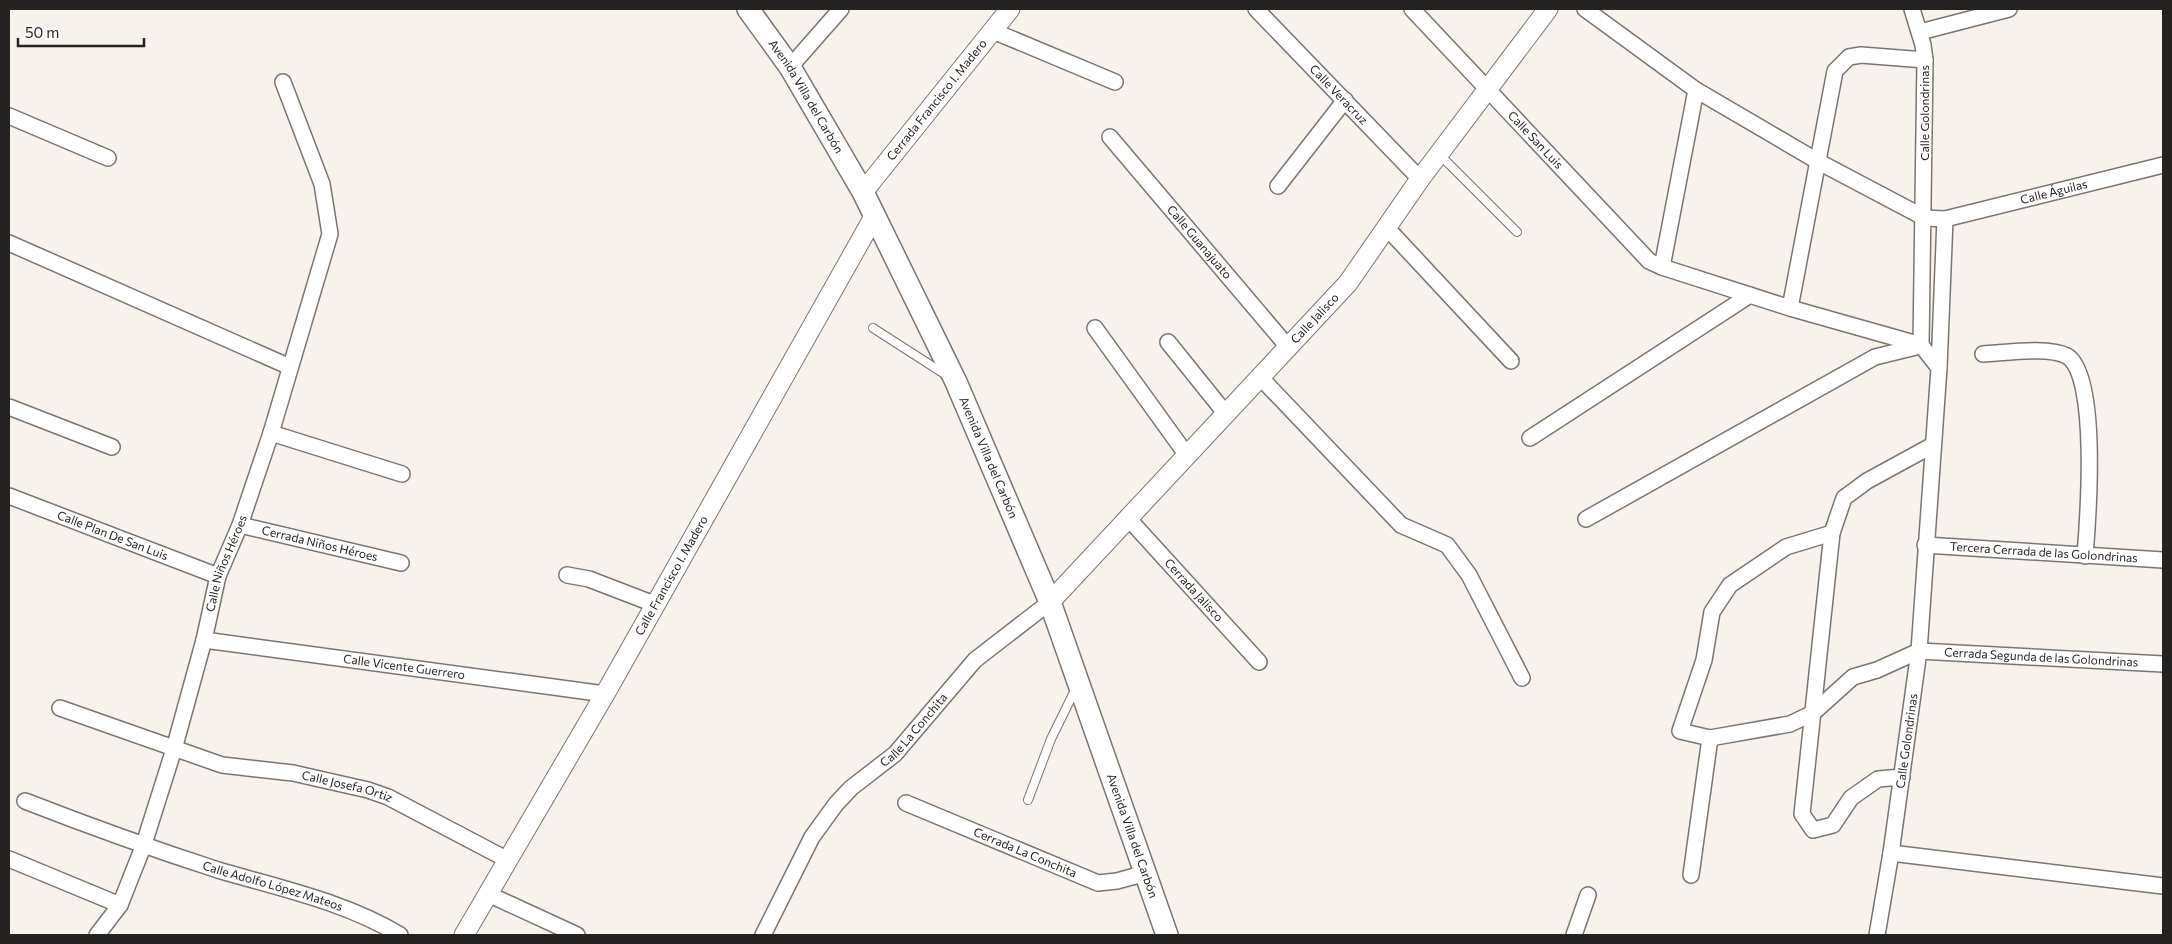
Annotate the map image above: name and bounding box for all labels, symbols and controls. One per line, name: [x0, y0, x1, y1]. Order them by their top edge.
scale bar: [18, 15, 144, 47]
text: 50 m: [25, 23, 59, 41]
street label: Avenida Villa del Carbón: [766, 36, 847, 155]
street label: Cerrada Francisco I. Madero: [883, 36, 989, 163]
street label: Calle Veracruz: [1307, 61, 1371, 127]
street label: Calle Golondrinas: [1917, 65, 1931, 161]
street label: Calle San Luis: [1506, 108, 1566, 171]
street label: Calle Águilas: [2019, 176, 2089, 206]
street label: Calle Guanajuato: [1165, 202, 1235, 281]
street label: Calle Jalisco: [1287, 290, 1341, 346]
street label: Avenida Villa del Carbón: [957, 394, 1021, 520]
street label: Calle Plan De San Luis: [56, 507, 170, 562]
street label: Calle Niños Héroes: [202, 513, 249, 613]
street label: Calle Francisco I. Madero: [632, 513, 710, 637]
street label: Cerrada Niños Héroes: [261, 522, 379, 563]
street label: Tercera Cerrada de las Golondrinas: [1949, 539, 2138, 564]
street label: Cerrada Jalisco: [1162, 555, 1227, 624]
street label: Cerrada Segunda de las Golondrinas: [1944, 644, 2139, 669]
street label: Calle Vicente Guerrero: [343, 651, 466, 681]
street label: Calle La Conchita: [877, 690, 950, 769]
street label: Calle Golondrinas: [1892, 693, 1920, 789]
street label: Calle Josefa Ortiz: [301, 767, 396, 804]
street label: Avenida Villa del Carbón: [1105, 771, 1161, 900]
street label: Cerrada La Conchita: [972, 824, 1079, 879]
street label: Calle Adolfo López Mateos: [201, 858, 345, 913]

